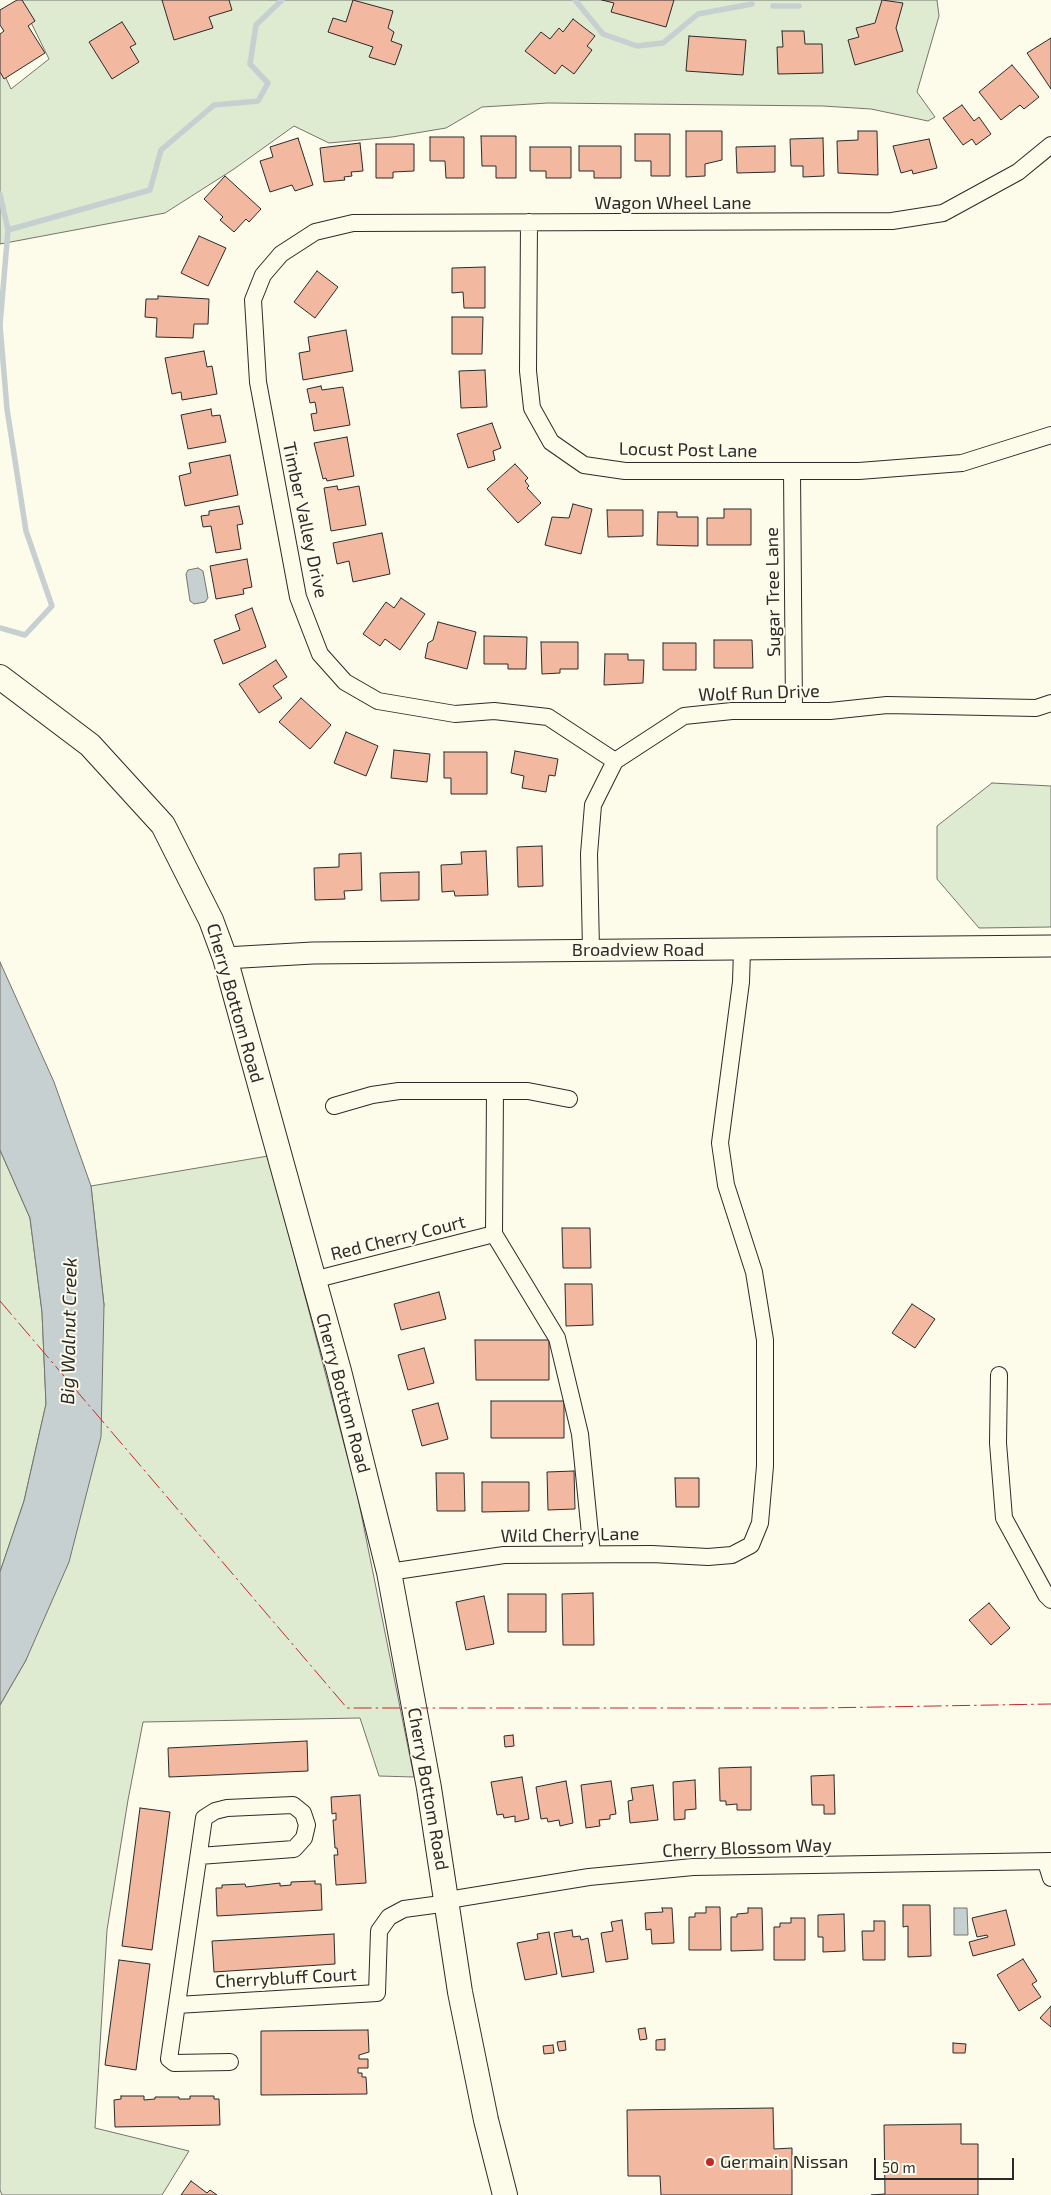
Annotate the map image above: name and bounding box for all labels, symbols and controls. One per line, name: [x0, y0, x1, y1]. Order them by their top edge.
street label: Wagon Wheel Lane: [595, 192, 751, 214]
street label: Locust Post Lane: [619, 438, 757, 462]
street label: Timber Valley Drive: [278, 440, 332, 600]
street label: Sugar Tree Lane: [761, 527, 785, 657]
street label: Wolf Run Drive: [698, 680, 820, 706]
street label: Cherry Bottom Road: [202, 921, 268, 1085]
street label: Broadview Road: [572, 939, 704, 961]
street label: Red Cherry Court: [328, 1211, 468, 1265]
water label: Big Walnut Creek: [56, 1257, 82, 1405]
street label: Cherry Bottom Road: [311, 1311, 375, 1475]
street label: Wild Cherry Lane: [500, 1523, 640, 1547]
street label: Cherry Bottom Road: [403, 1706, 453, 1872]
street label: Cherry Blossom Way: [662, 1834, 832, 1862]
street label: Cherrybluff Court: [215, 1964, 357, 1992]
scale bar: [876, 2148, 1016, 2180]
place label: Germain Nissan: [720, 2151, 849, 2173]
marker: Germain Nissan: [704, 2156, 716, 2168]
text: 50 m: [882, 2158, 916, 2176]

